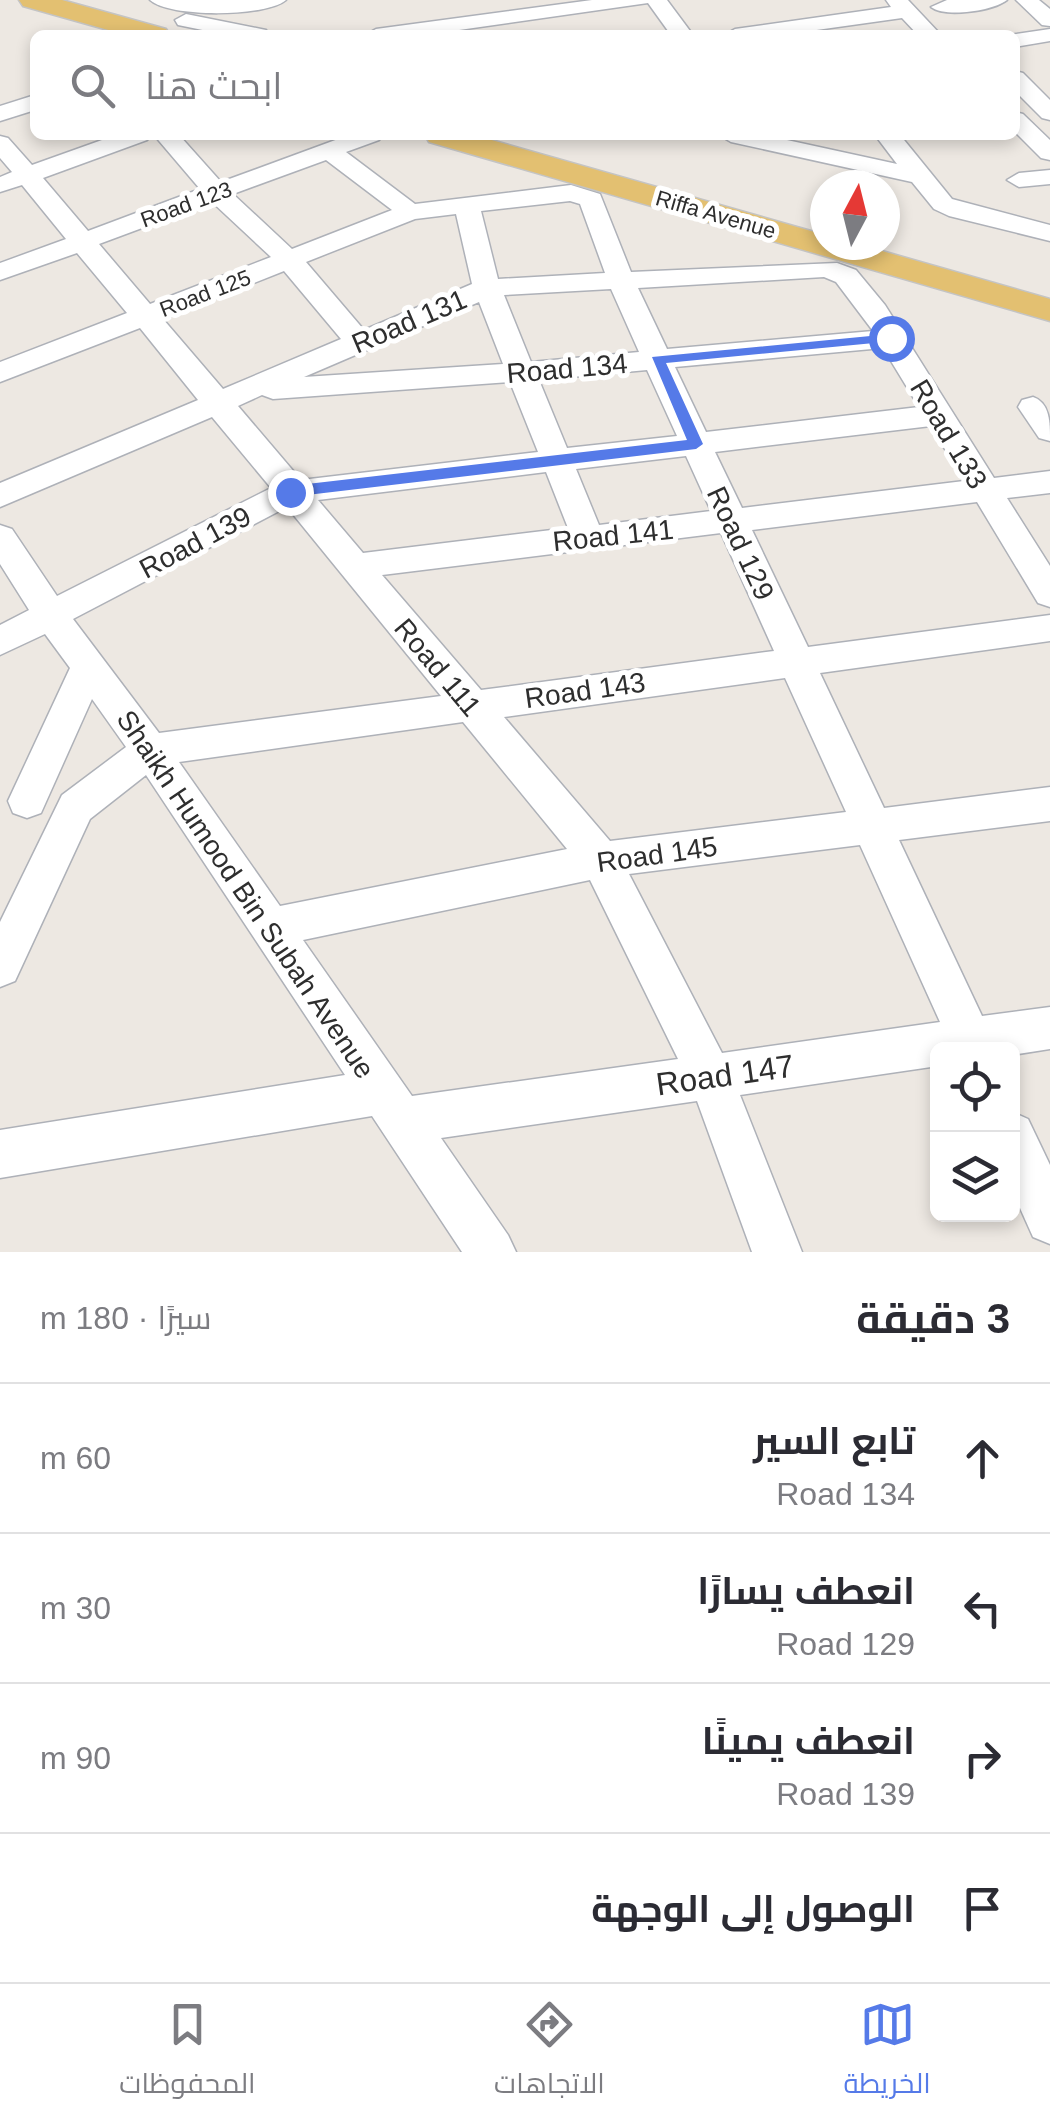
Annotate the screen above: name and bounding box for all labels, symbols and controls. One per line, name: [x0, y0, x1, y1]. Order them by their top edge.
search box: [30, 30, 1020, 140]
icon: search: [65, 58, 120, 113]
text: ابحث هنا: [145, 65, 283, 107]
north arrow: [810, 170, 900, 260]
street label: Road 123: [137, 176, 235, 233]
street label: Riffa Avenue: [653, 185, 779, 244]
street label: Road 125: [156, 265, 254, 322]
street label: Road 131: [347, 283, 471, 359]
route start: [869, 316, 915, 362]
street label: Road 134: [505, 348, 629, 389]
street label: Road 133: [904, 374, 993, 494]
route end: [268, 470, 314, 516]
street label: Road 129: [701, 482, 780, 605]
street label: Road 139: [134, 500, 256, 585]
street label: Road 141: [551, 514, 675, 557]
street label: Road 111: [388, 612, 487, 722]
street label: Road 143: [523, 667, 647, 714]
street label: Shaikh Humood Bin Subah Avenue: [111, 704, 381, 1084]
street label: Road 145: [595, 831, 719, 878]
map controls: [930, 1042, 1020, 1222]
button: locate: [930, 1042, 1020, 1132]
street label: Road 147: [654, 1048, 796, 1102]
button: layers: [930, 1132, 1020, 1222]
text: 3 دقيقة: [856, 1295, 1010, 1342]
text: سيرًا · 180 m: [40, 1300, 211, 1336]
text: تابع السير: [753, 1420, 915, 1462]
icon: ahead: [955, 1431, 1010, 1486]
text: 60 m: [40, 1440, 111, 1476]
text: Road 134: [776, 1476, 915, 1512]
text: انعطف يسارًا: [697, 1570, 915, 1612]
icon: left: [955, 1581, 1010, 1636]
text: 30 m: [40, 1590, 111, 1626]
text: Road 129: [776, 1626, 915, 1662]
text: انعطف يمينًا: [702, 1720, 915, 1762]
icon: right: [955, 1731, 1010, 1786]
text: 90 m: [40, 1740, 111, 1776]
text: Road 139: [776, 1776, 915, 1812]
icon: arrive: [955, 1881, 1010, 1936]
text: الوصول إلى الوجهة: [591, 1888, 915, 1930]
tab: المحفوظات: [119, 1997, 256, 2109]
tab: الاتجاهات: [494, 1997, 605, 2109]
tab: الخريطة: [843, 1997, 931, 2109]

